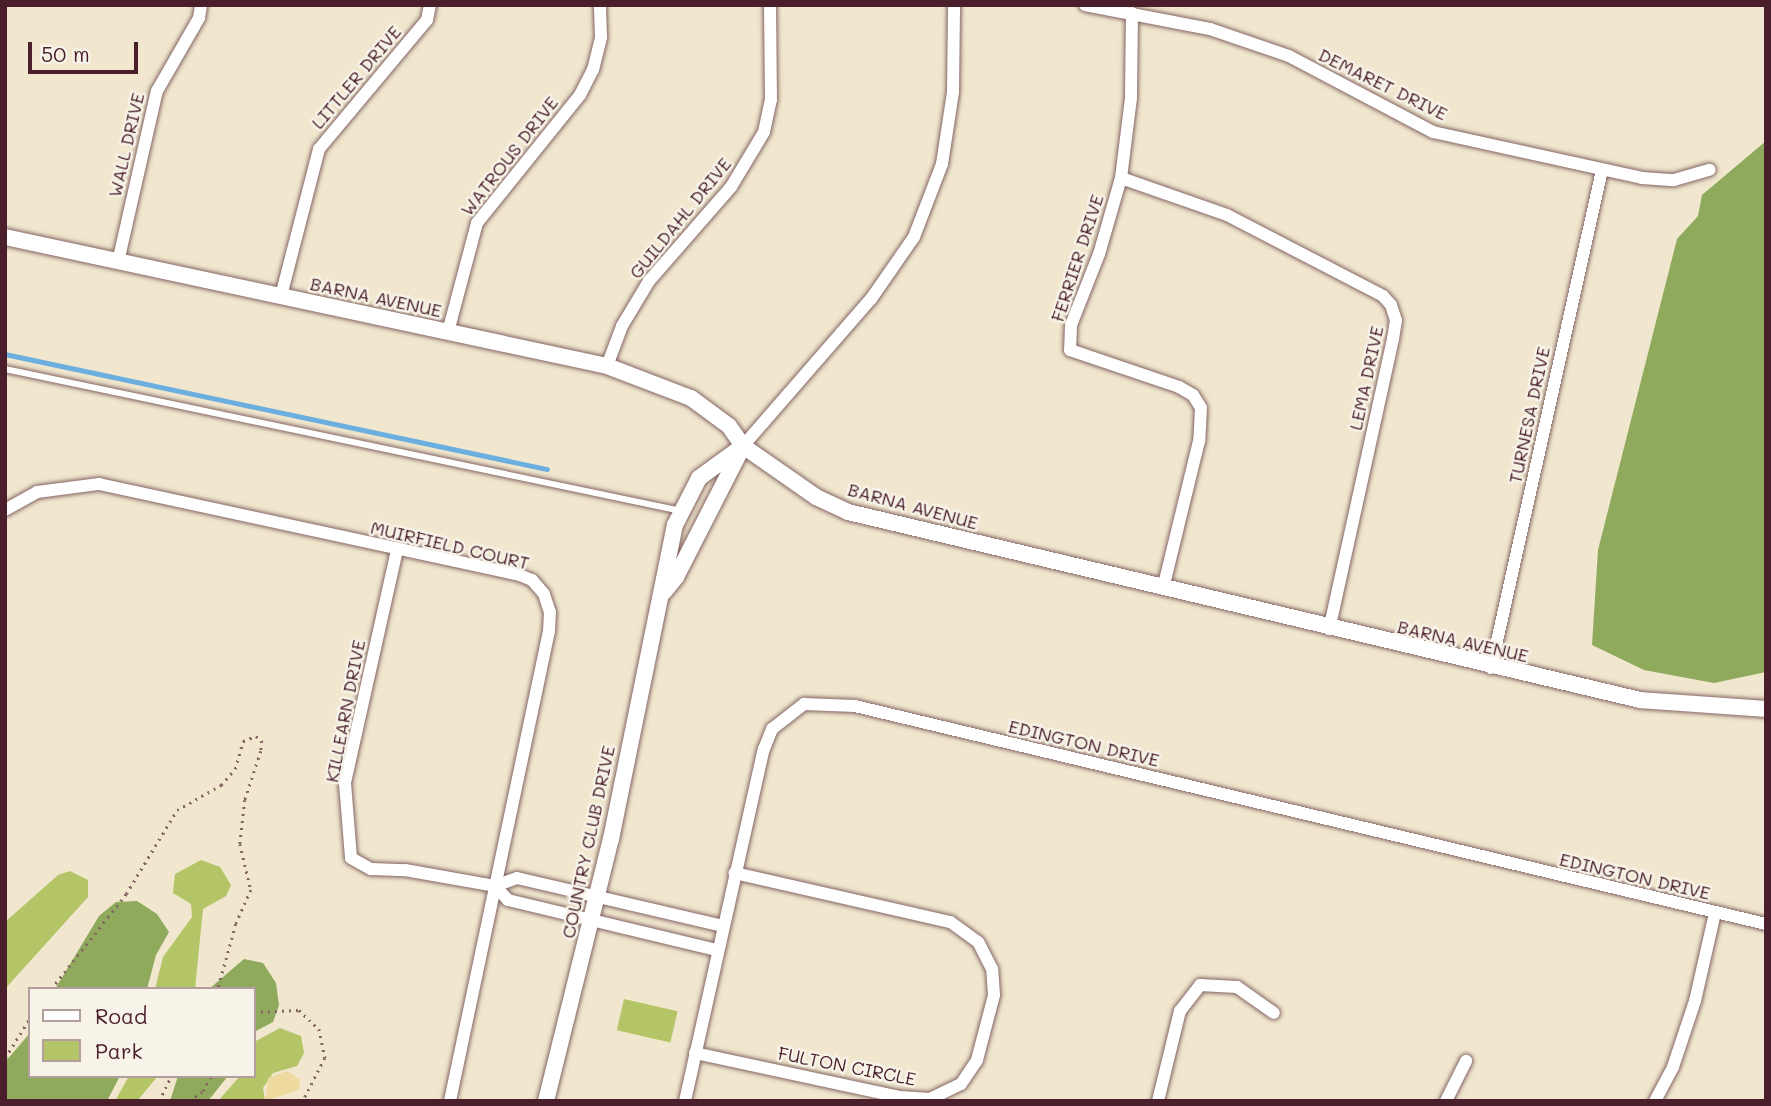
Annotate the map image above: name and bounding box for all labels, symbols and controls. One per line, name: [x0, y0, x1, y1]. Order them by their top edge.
street label: LITTLER DRIVE: [307, 21, 405, 133]
scale bar: [32, 28, 142, 72]
text: 50 m: [41, 40, 90, 67]
street label: DEMARET DRIVE: [1315, 43, 1451, 125]
street label: WALL DRIVE: [103, 91, 149, 199]
street label: WATROUS DRIVE: [456, 92, 562, 220]
street label: GUILDAHL DRIVE: [625, 153, 735, 283]
street label: FERRIER DRIVE: [1046, 192, 1108, 324]
street label: BARNA AVENUE: [308, 273, 444, 321]
street label: LEMA DRIVE: [1344, 324, 1388, 432]
street label: TURNESA DRIVE: [1504, 345, 1554, 485]
street label: BARNA AVENUE: [846, 478, 980, 534]
street label: MUIRFIELD COURT: [368, 516, 532, 574]
street label: BARNA AVENUE: [1395, 615, 1531, 667]
street label: KILLEARN DRIVE: [321, 638, 369, 784]
street label: EDINGTON DRIVE: [1006, 715, 1162, 771]
street label: COUNTRY CLUB DRIVE: [557, 744, 619, 940]
street label: EDINGTON DRIVE: [1557, 848, 1713, 904]
legend: [28, 987, 256, 1078]
text: Road: [95, 1002, 147, 1029]
text: Park: [95, 1037, 143, 1064]
street label: FULTON CIRCLE: [776, 1042, 918, 1090]

